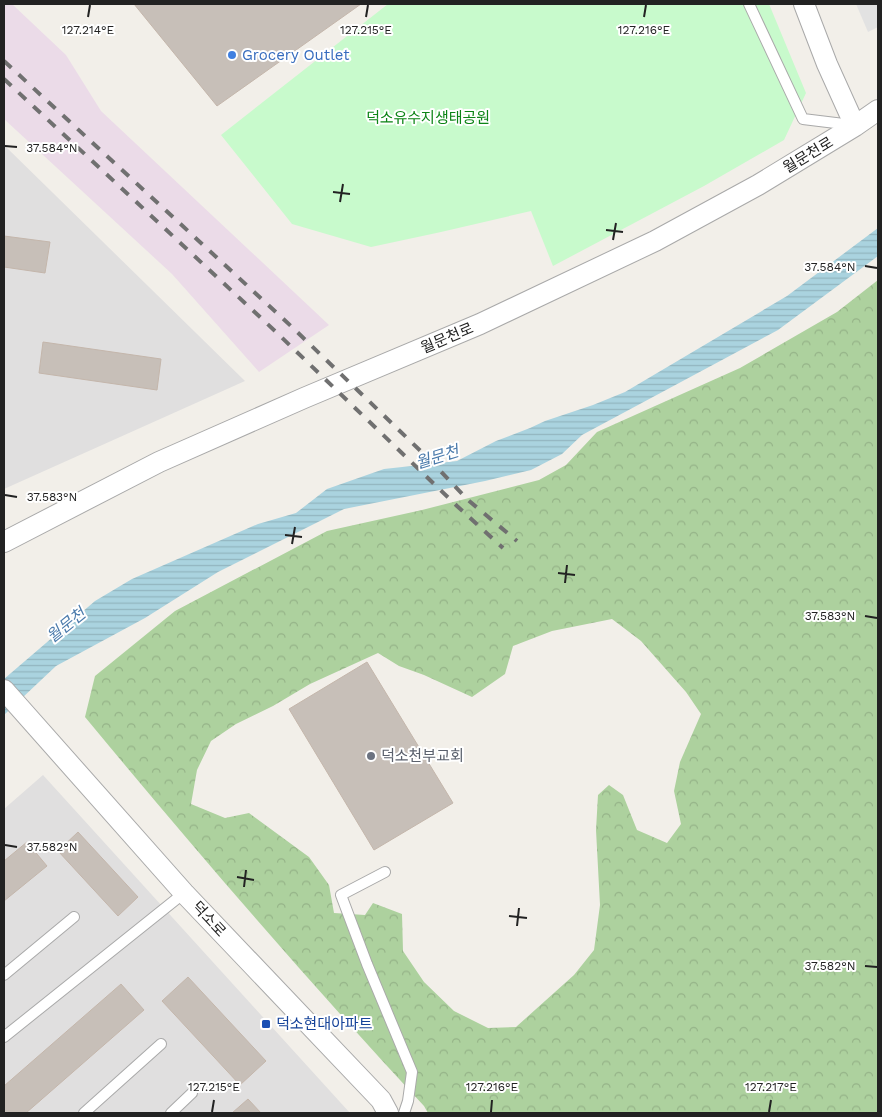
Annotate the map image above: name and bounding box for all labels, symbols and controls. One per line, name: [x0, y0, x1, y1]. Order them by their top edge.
text: 127.214°E: [62, 23, 115, 37]
text: 127.215°E: [340, 23, 392, 37]
text: 127.216°E: [618, 23, 671, 37]
place label: Grocery Outlet: [242, 46, 350, 64]
marker: Grocery Outlet: [226, 49, 238, 61]
park label: 덕소유수지생태공원: [366, 109, 490, 127]
street label: 월문천로: [780, 133, 836, 177]
text: 37.584°N: [26, 141, 78, 155]
text: 37.584°N: [804, 260, 856, 274]
street label: 월문천로: [418, 319, 476, 357]
water label: 월문천: [413, 441, 463, 473]
text: 37.583°N: [27, 490, 77, 504]
water label: 월문천: [43, 602, 91, 646]
text: 37.583°N: [805, 609, 855, 623]
place label: 덕소천부교회: [381, 747, 464, 765]
marker: 덕소천부교회: [365, 750, 377, 762]
text: 37.582°N: [27, 840, 78, 854]
street label: 덕소로: [188, 898, 230, 940]
text: 37.582°N: [805, 959, 856, 973]
place label: 덕소현대아파트: [276, 1015, 373, 1033]
marker: 덕소현대아파트: [260, 1018, 272, 1030]
text: 127.215°E: [188, 1080, 240, 1094]
text: 127.216°E: [466, 1080, 519, 1094]
text: 127.217°E: [745, 1080, 797, 1094]

